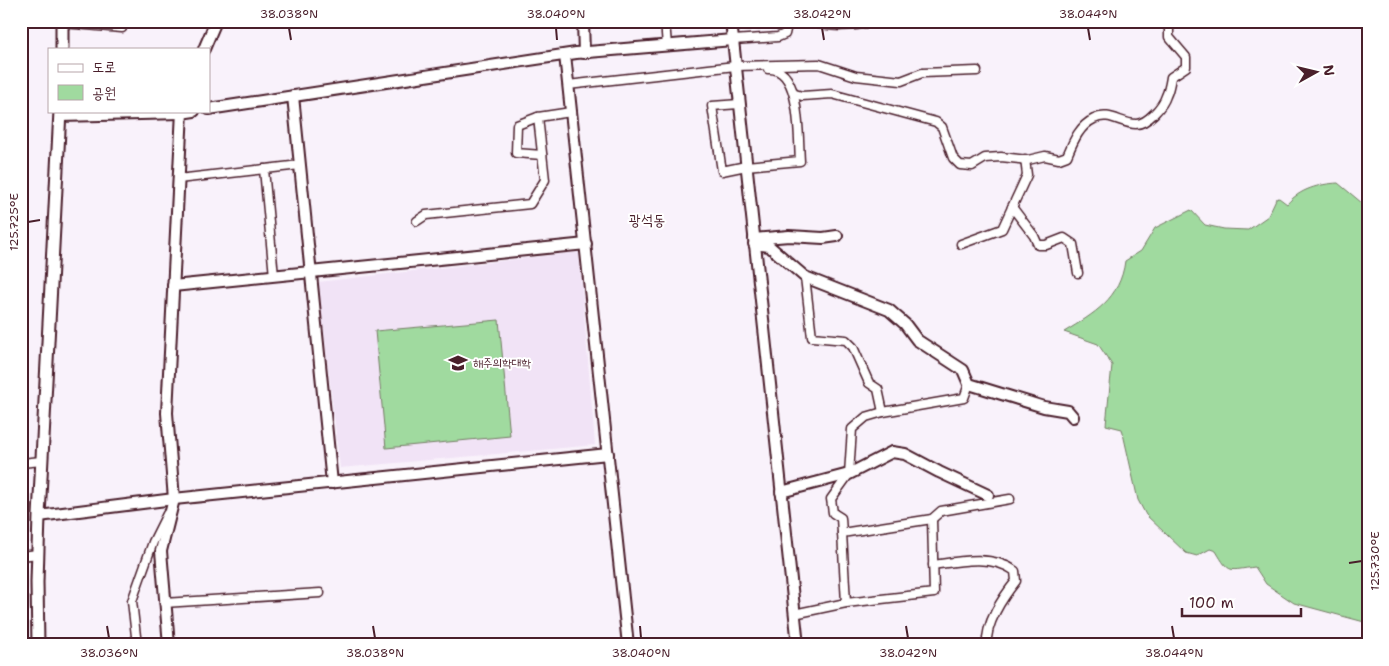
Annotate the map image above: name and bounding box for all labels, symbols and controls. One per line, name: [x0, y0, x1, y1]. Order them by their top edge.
text: 38.038°N: [260, 6, 318, 22]
text: 38.040°N: [527, 6, 585, 22]
text: 38.042°N: [793, 6, 851, 22]
text: 38.044°N: [1059, 6, 1117, 22]
legend: [48, 48, 210, 112]
north arrow: [1292, 48, 1342, 98]
text: 도로: [92, 57, 116, 77]
text: N: [1319, 63, 1339, 77]
text: 공원: [92, 83, 116, 103]
text: 125.725°E: [6, 193, 22, 251]
district label: 광석동: [629, 210, 665, 230]
school or university icon: 해주의학대학: [447, 352, 469, 374]
place label: 해주의학대학: [473, 355, 531, 371]
text: 125.730°E: [1367, 531, 1383, 591]
scale bar: [1182, 586, 1300, 618]
text: 100 m: [1189, 593, 1234, 613]
text: 38.036°N: [80, 645, 138, 661]
text: 38.038°N: [346, 645, 404, 661]
text: 38.040°N: [612, 645, 670, 661]
text: 38.042°N: [879, 645, 937, 661]
text: 38.044°N: [1145, 645, 1203, 661]

